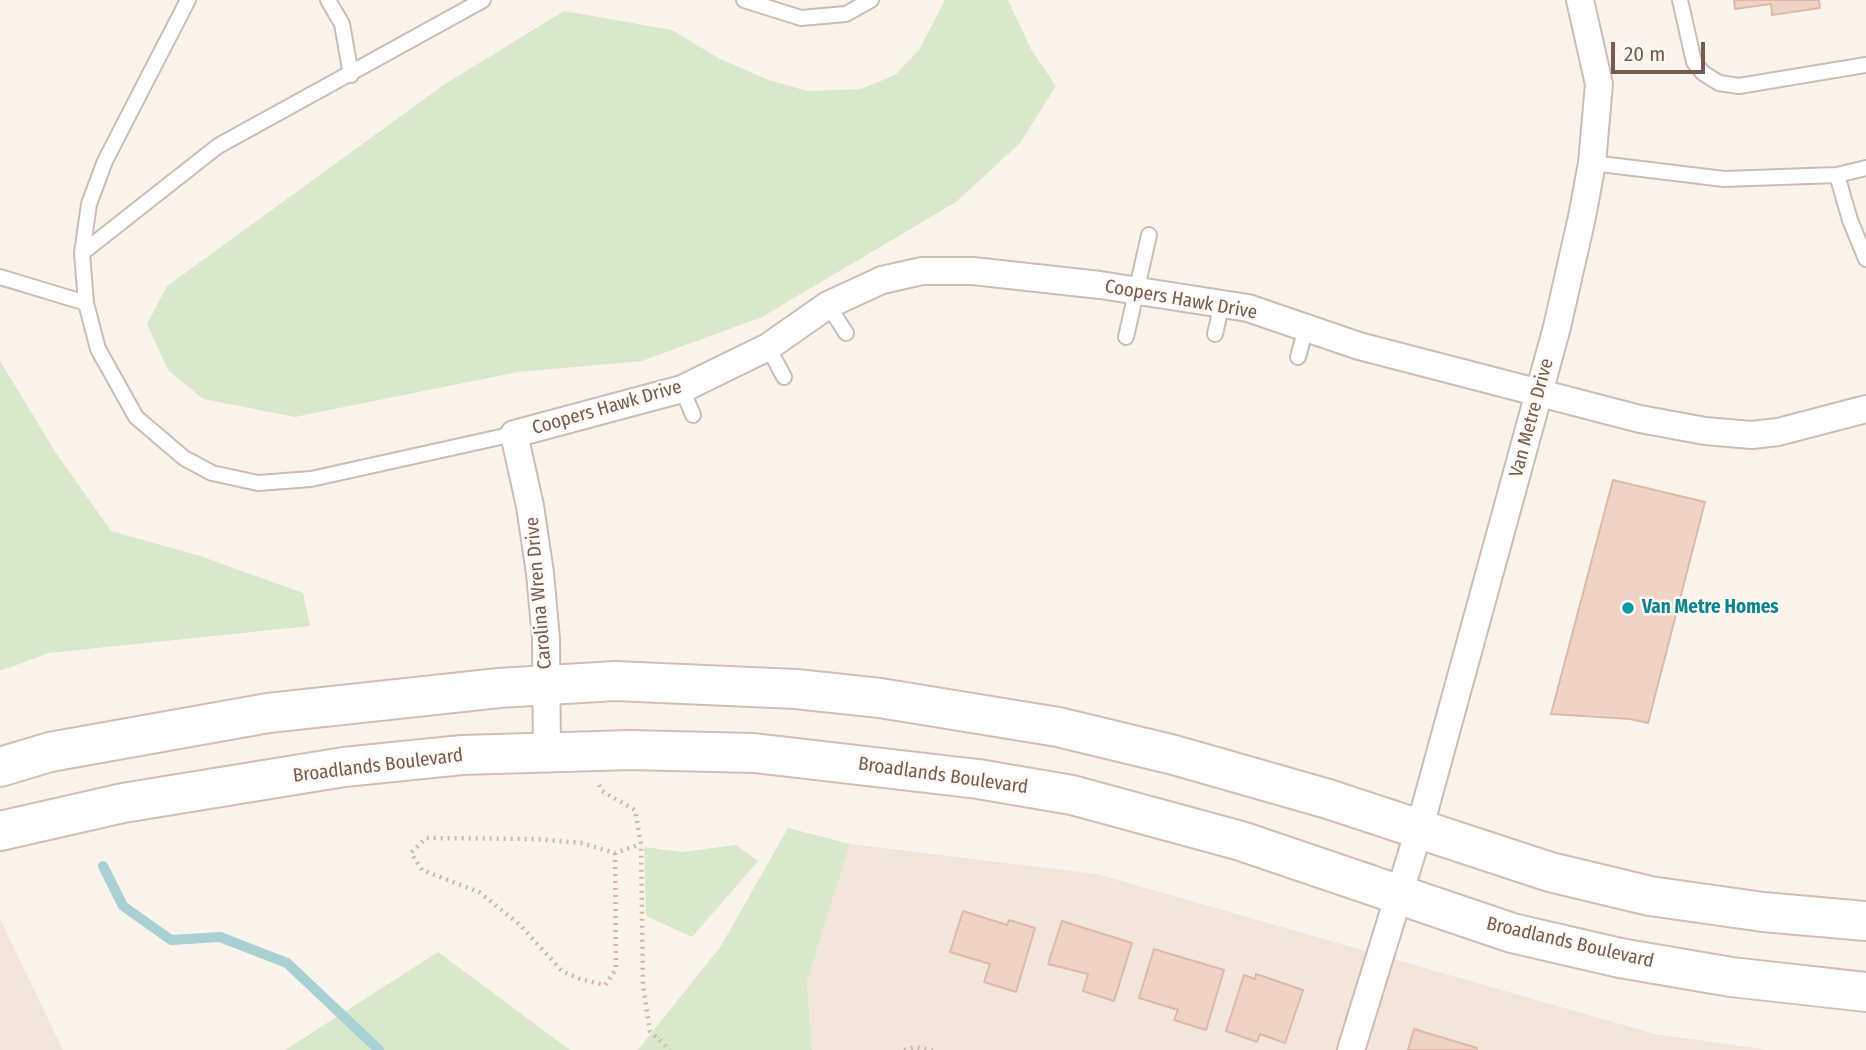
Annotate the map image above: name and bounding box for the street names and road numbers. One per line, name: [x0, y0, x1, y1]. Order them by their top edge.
street label: Coopers Hawk Drive: [1103, 275, 1259, 325]
street label: Van Metre Drive: [1505, 356, 1559, 480]
street label: Coopers Hawk Drive: [530, 376, 684, 440]
street label: Carolina Wren Drive: [521, 516, 557, 670]
street label: Broadlands Boulevard: [292, 744, 464, 788]
street label: Broadlands Boulevard: [857, 753, 1029, 799]
street label: Broadlands Boulevard: [1484, 913, 1656, 973]

